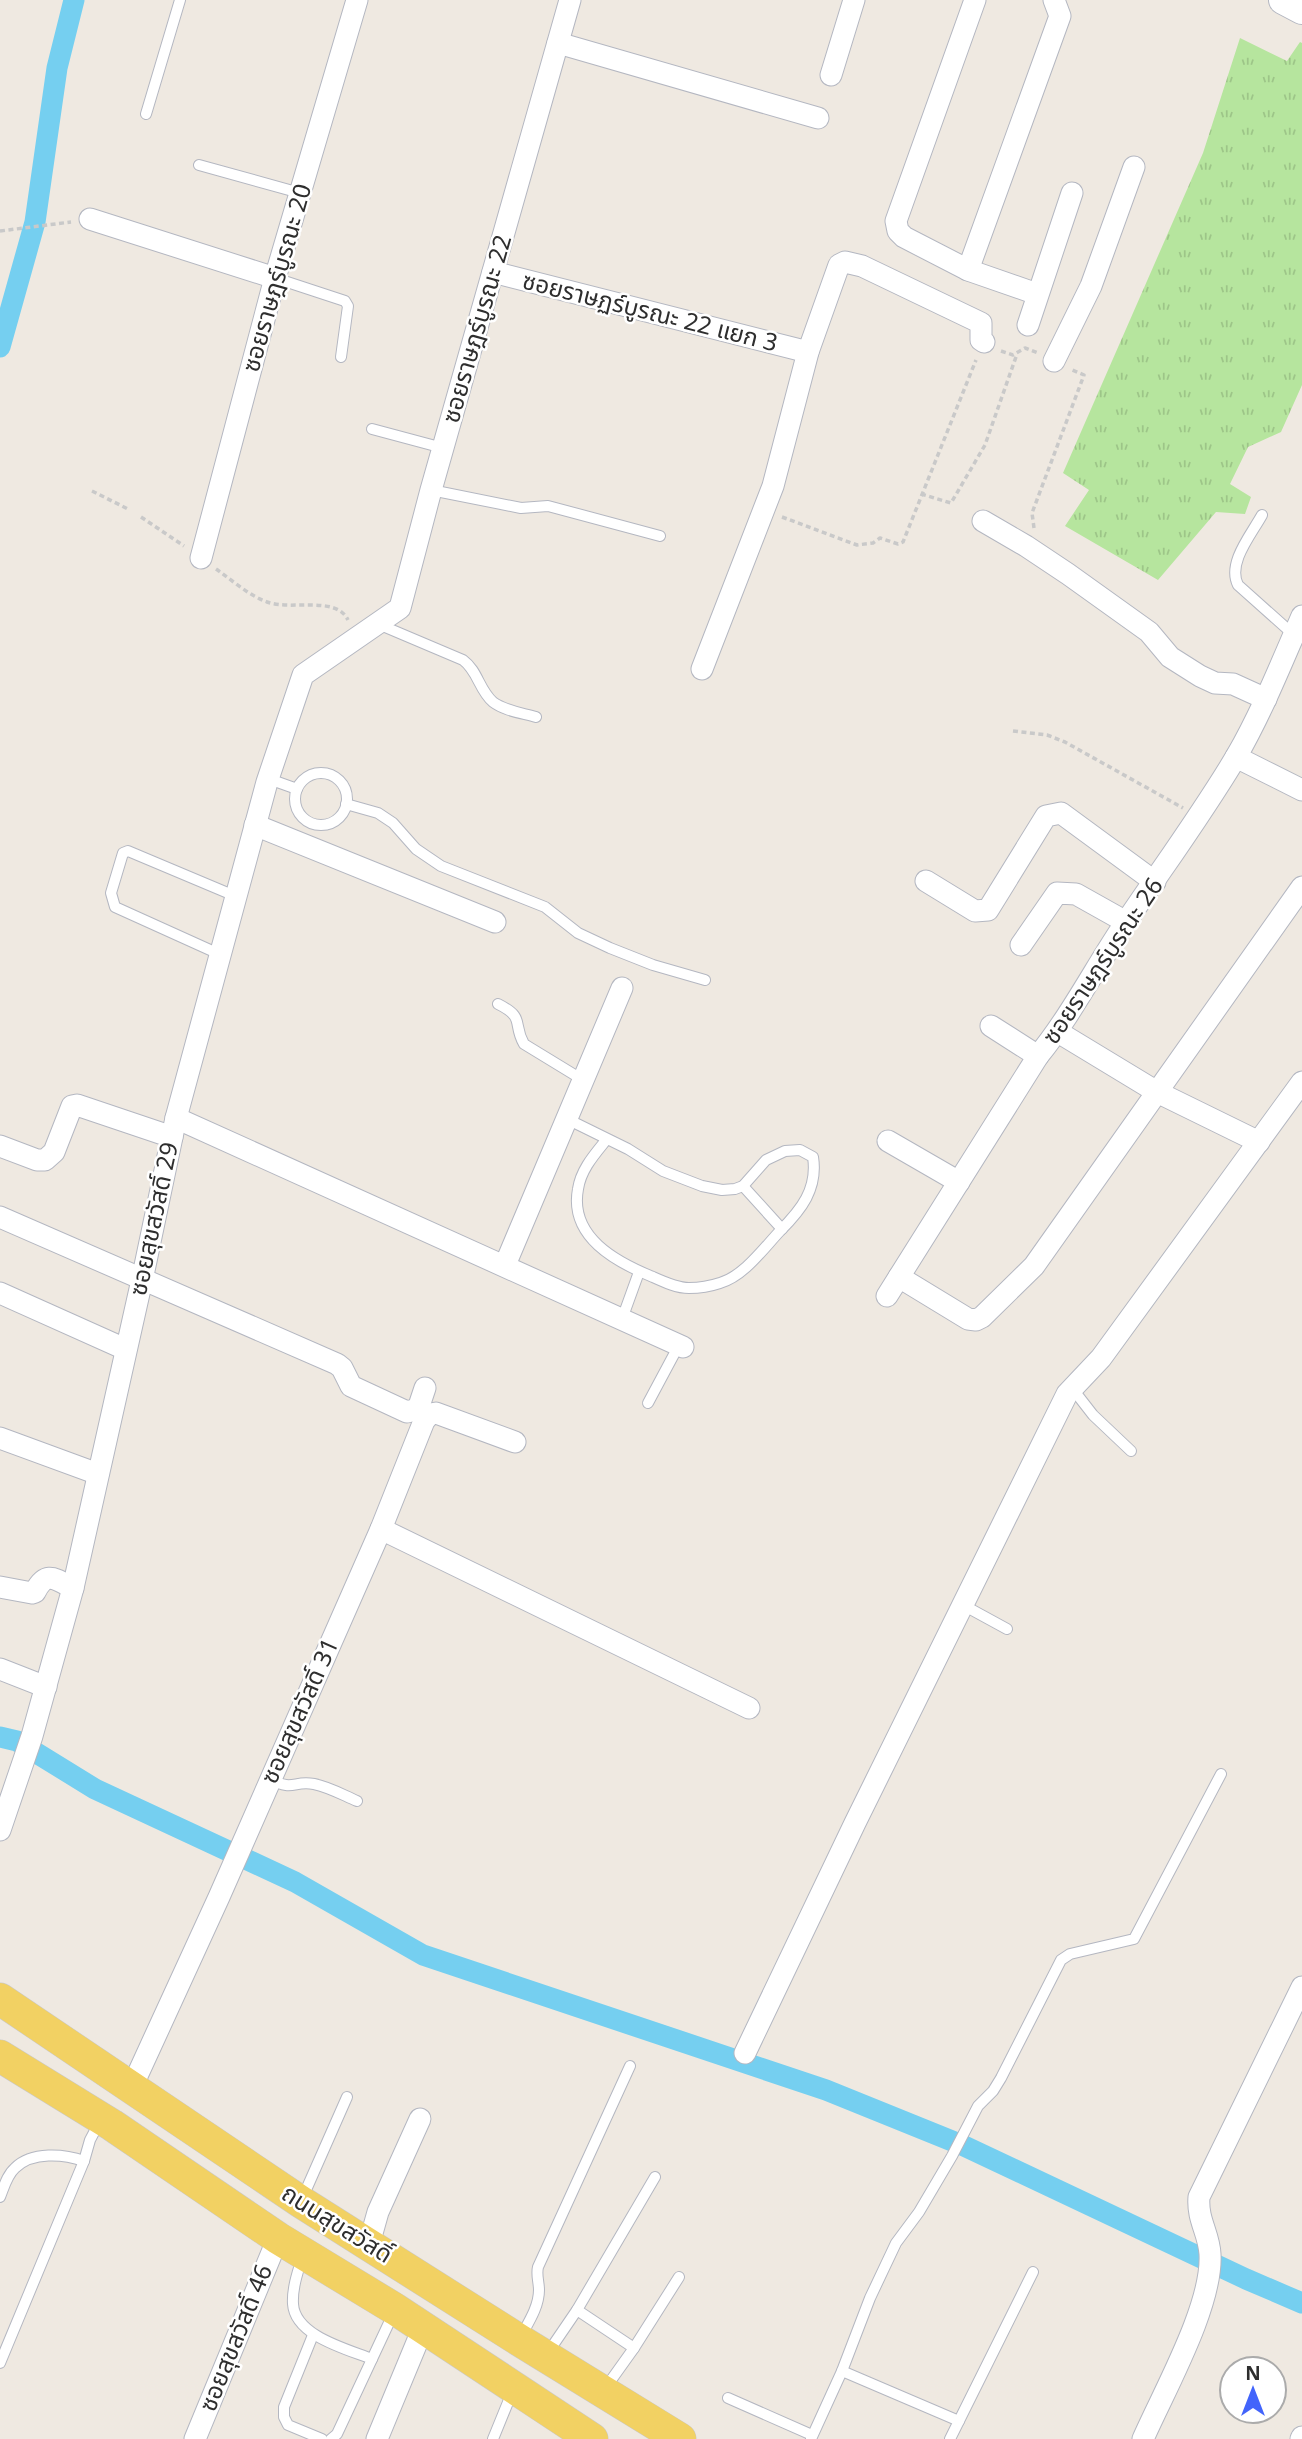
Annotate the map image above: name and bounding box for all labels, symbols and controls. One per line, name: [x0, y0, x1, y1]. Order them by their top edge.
street label: ซอยราษฎร์บูรณะ 20: [233, 180, 318, 375]
street label: ซอยราษฎร์บูรณะ 22: [433, 231, 518, 426]
street label: ซอยราษฏร์บูรณะ 22 แยก 3: [519, 263, 781, 358]
street label: ซอยราษฎร์บูรณะ 26: [1034, 870, 1170, 1050]
street label: ซอยสุขสวัสดิ์ 29: [120, 1139, 185, 1298]
street label: ซอยสุขสวัสดิ์ 31: [252, 1632, 345, 1788]
street label: ถนนสุขสวัสดิ์: [276, 2176, 399, 2270]
street label: ซอยสุขสวัสดิ์ 46: [190, 2259, 279, 2416]
north arrow: [1218, 2355, 1288, 2425]
text: N: [1245, 2360, 1261, 2386]

